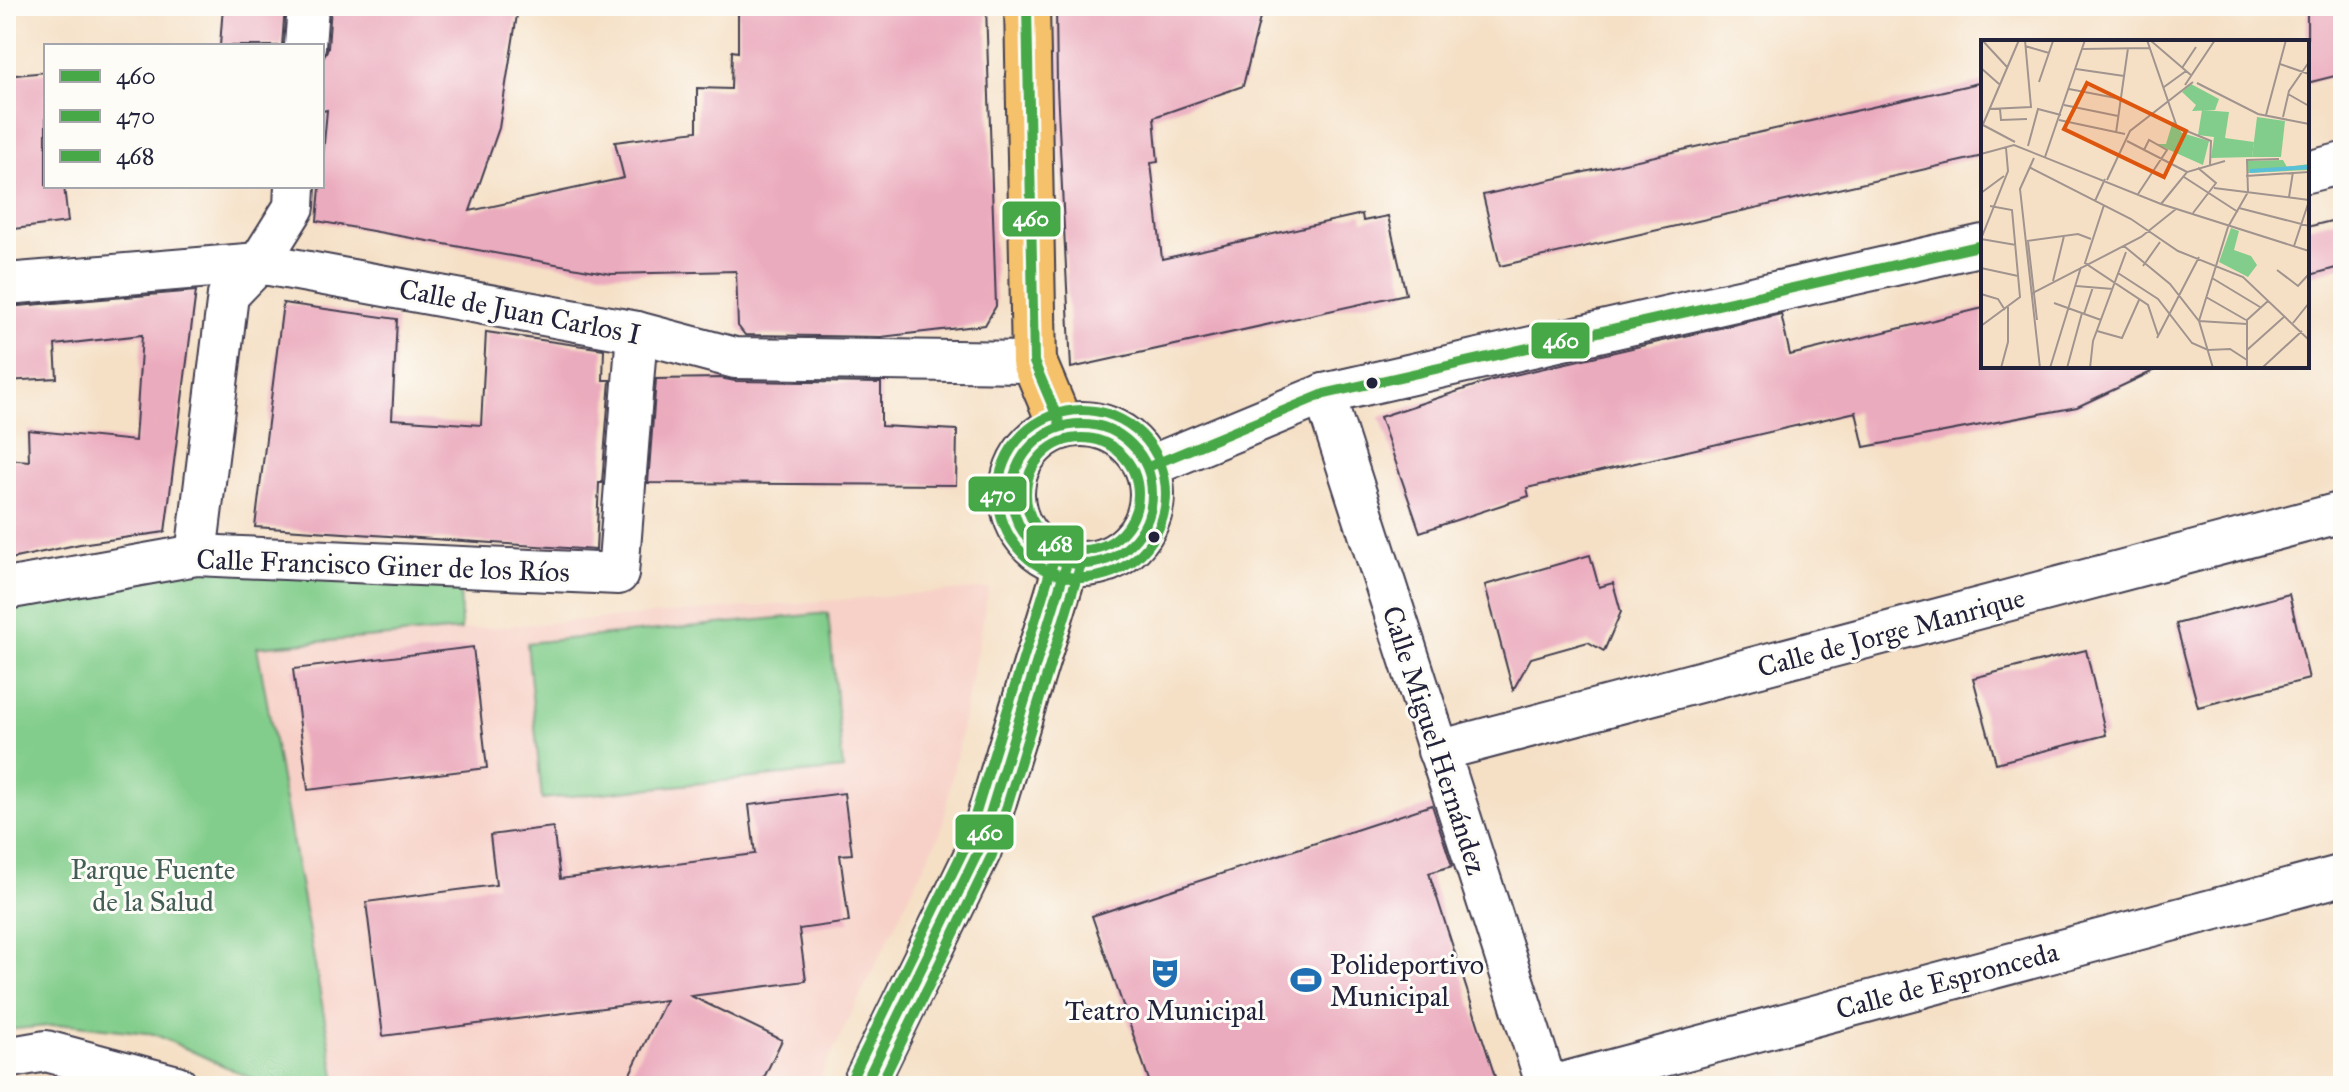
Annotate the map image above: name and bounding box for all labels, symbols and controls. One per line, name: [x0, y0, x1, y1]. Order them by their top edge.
inset map: [1981, 40, 2309, 368]
legend: [44, 44, 324, 188]
text: 460: [116, 61, 156, 91]
text: 470: [116, 101, 155, 131]
text: 468: [116, 141, 154, 171]
line badge: 460: [1001, 200, 1062, 238]
text: 460: [1013, 205, 1049, 232]
street label: Calle de Juan Carlos I: [396, 271, 644, 352]
line badge: 460: [1530, 321, 1591, 360]
text: 460: [1543, 327, 1579, 354]
unlabelled marker: [1364, 375, 1380, 391]
line badge: 470: [967, 475, 1028, 513]
text: 470: [980, 481, 1016, 508]
line badge: 468: [1025, 524, 1085, 562]
unlabelled marker: [1146, 529, 1162, 545]
text: 468: [1037, 530, 1073, 557]
street label: Calle Francisco Giner de los Ríos: [196, 541, 570, 590]
street label: Calle de Jorge Manrique: [1754, 580, 2029, 685]
street label: Calle Miguel Hernández: [1375, 601, 1495, 879]
line badge: 460: [954, 813, 1015, 851]
text: 460: [967, 819, 1003, 846]
park label: Parque Fuente de la Salud: [71, 852, 235, 919]
street label: Calle de Espronceda: [1832, 934, 2062, 1027]
place label: Polideportivo Municipal: [1330, 947, 1484, 1014]
theatre icon: Teatro Municipal: [1148, 956, 1182, 990]
sports icon: Polideportivo Municipal: [1289, 963, 1323, 997]
place label: Teatro Municipal: [1065, 993, 1266, 1028]

